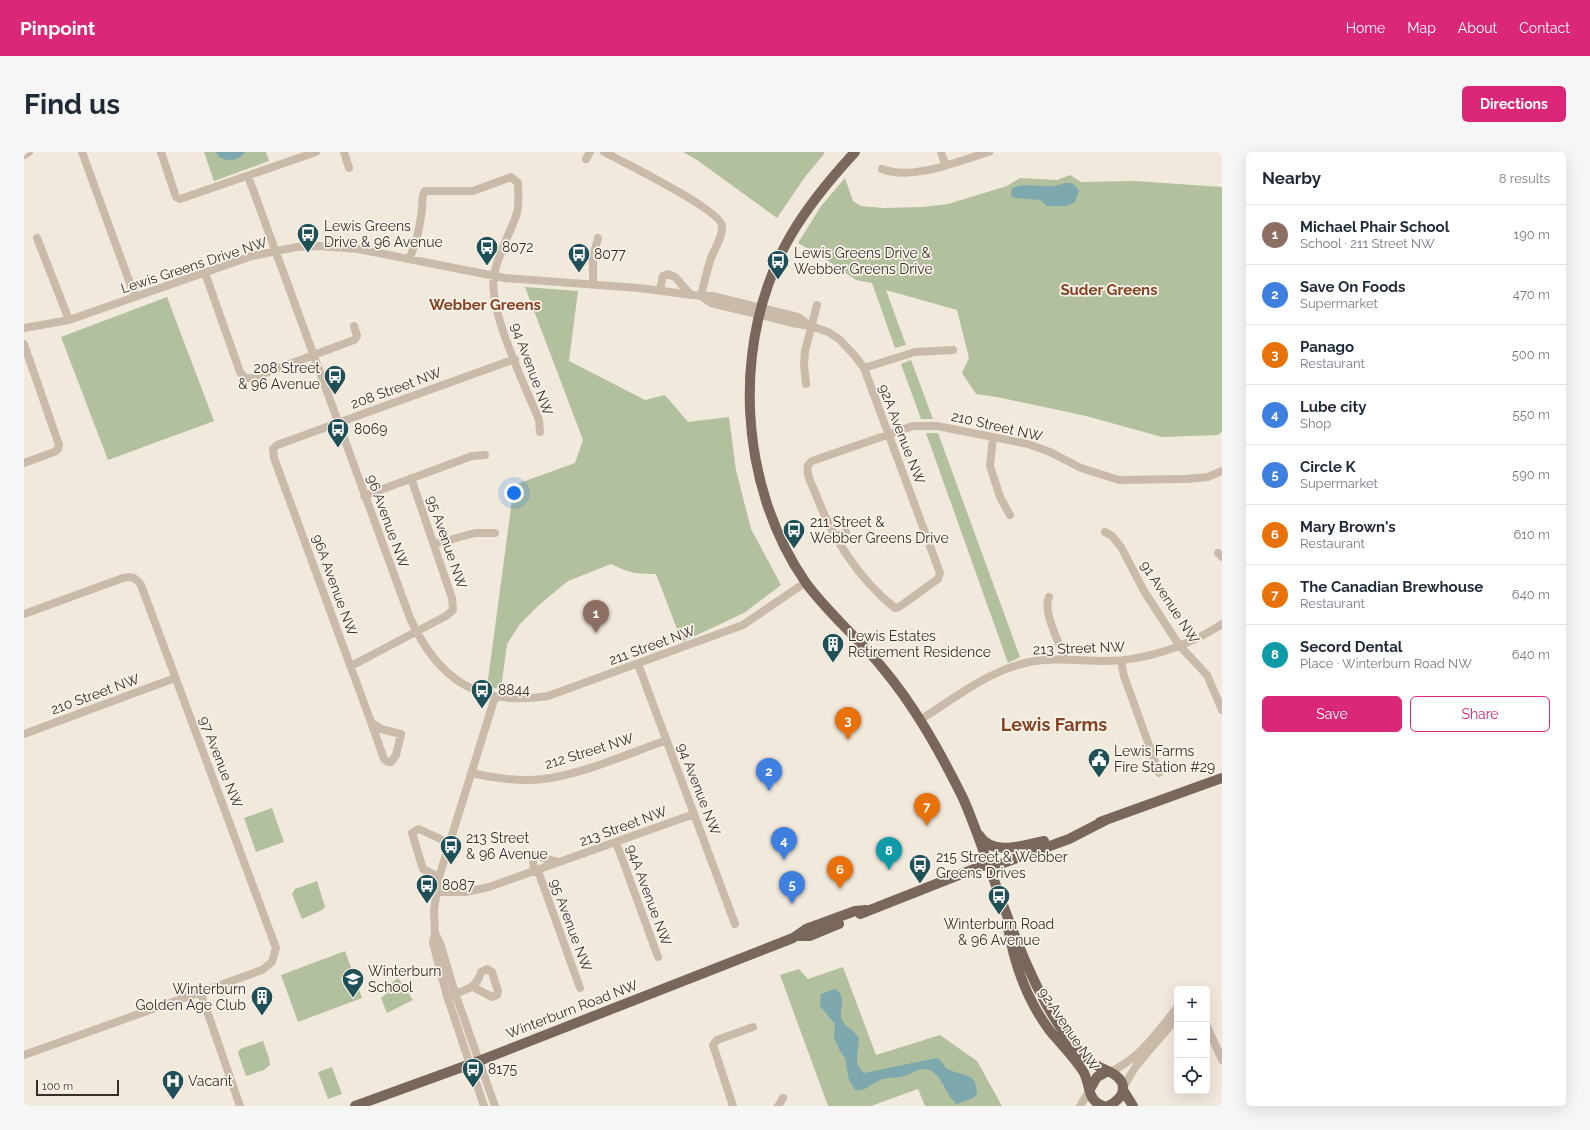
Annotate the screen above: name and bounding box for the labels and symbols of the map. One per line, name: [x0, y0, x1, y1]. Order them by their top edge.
place label: Lewis Greens Drive & 96 Avenue: [324, 218, 443, 250]
bus stop icon: Lewis Greens Drive & 96 Avenue: [295, 221, 321, 254]
street label: Lewis Greens Drive NW: [119, 234, 269, 296]
bus stop icon: 8072: [474, 234, 500, 267]
place label: 8072: [502, 239, 534, 255]
bus stop icon: 8077: [566, 241, 592, 274]
place label: Lewis Greens Drive & Webber Greens Drive: [794, 245, 933, 277]
place label: 8077: [594, 246, 626, 262]
bus stop icon: Lewis Greens Drive & Webber Greens Drive: [765, 248, 791, 281]
district label: Suder Greens: [1060, 281, 1158, 299]
district label: Webber Greens: [429, 296, 541, 314]
street label: 94 Avenue NW: [508, 321, 556, 418]
place label: 208 Street & 96 Avenue: [238, 360, 320, 392]
bus stop icon: 208 Street & 96 Avenue: [322, 363, 348, 396]
street label: 208 Street NW: [348, 364, 444, 412]
street label: 92A Avenue NW: [876, 382, 929, 487]
street label: 210 Street NW: [950, 408, 1045, 444]
bus stop icon: 8069: [325, 416, 351, 449]
place label: 8069: [354, 421, 388, 437]
street label: 96 Avenue NW: [364, 472, 412, 570]
your location: [504, 483, 524, 503]
street label: 95 Avenue NW: [424, 493, 470, 591]
place label: 211 Street & Webber Greens Drive: [810, 514, 949, 546]
bus stop icon: 211 Street & Webber Greens Drive: [781, 517, 807, 550]
street label: 96A Avenue NW: [309, 532, 361, 638]
street label: 91 Avenue NW: [1137, 558, 1203, 647]
pin: 1: [583, 600, 609, 633]
street label: 211 Street NW: [607, 622, 698, 668]
place label: Lewis Estates Retirement Residence: [848, 628, 991, 660]
building icon: Lewis Estates Retirement Residence: [820, 631, 846, 664]
street label: 213 Street NW: [1033, 638, 1126, 658]
street label: 210 Street NW: [48, 670, 142, 717]
bus stop icon: 8844: [469, 677, 495, 710]
place label: 8844: [498, 682, 530, 698]
pin: 3: [835, 707, 861, 740]
street label: 97 Avenue NW: [196, 714, 246, 810]
district label: Lewis Farms: [1001, 714, 1107, 735]
street label: 212 Street NW: [543, 730, 636, 772]
street label: 94 Avenue NW: [674, 741, 724, 838]
place label: Lewis Farms Fire Station #29: [1114, 743, 1215, 775]
public building icon: Lewis Farms Fire Station #29: [1086, 746, 1112, 779]
pin: 2: [756, 758, 782, 791]
pin: 7: [914, 793, 940, 826]
street label: 213 Street NW: [577, 803, 669, 849]
pin: 4: [771, 827, 797, 860]
place label: 213 Street & 96 Avenue: [466, 830, 548, 862]
bus stop icon: 213 Street & 96 Avenue: [438, 833, 464, 866]
pin: 8: [876, 837, 902, 870]
street label: 94A Avenue NW: [623, 842, 675, 948]
place label: 215 Street & Webber Greens Drives: [936, 849, 1068, 881]
bus stop icon: 215 Street & Webber Greens Drives: [907, 852, 933, 885]
pin: 6: [827, 856, 853, 889]
pin: 5: [779, 871, 805, 904]
bus stop icon: 8087: [414, 872, 440, 905]
place label: 8087: [442, 877, 475, 893]
street label: 95 Avenue NW: [547, 877, 595, 974]
bus stop icon: Winterburn Road & 96 Avenue: [986, 883, 1012, 916]
place label: Winterburn Road & 96 Avenue: [944, 916, 1054, 948]
place label: Winterburn School: [368, 963, 442, 995]
school or university icon: Winterburn School: [340, 966, 366, 999]
street label: Winterburn Road NW: [504, 976, 640, 1042]
place label: Winterburn Golden Age Club: [136, 981, 246, 1013]
building icon: Winterburn Golden Age Club: [249, 984, 275, 1017]
street label: 92 Avenue NW: [1035, 984, 1103, 1074]
bus stop icon: 8175: [460, 1056, 486, 1089]
place label: 8175: [488, 1061, 517, 1077]
hospital icon: Vacant: [160, 1068, 186, 1101]
place label: Vacant: [188, 1073, 233, 1089]
scale bar: [36, 1078, 119, 1097]

